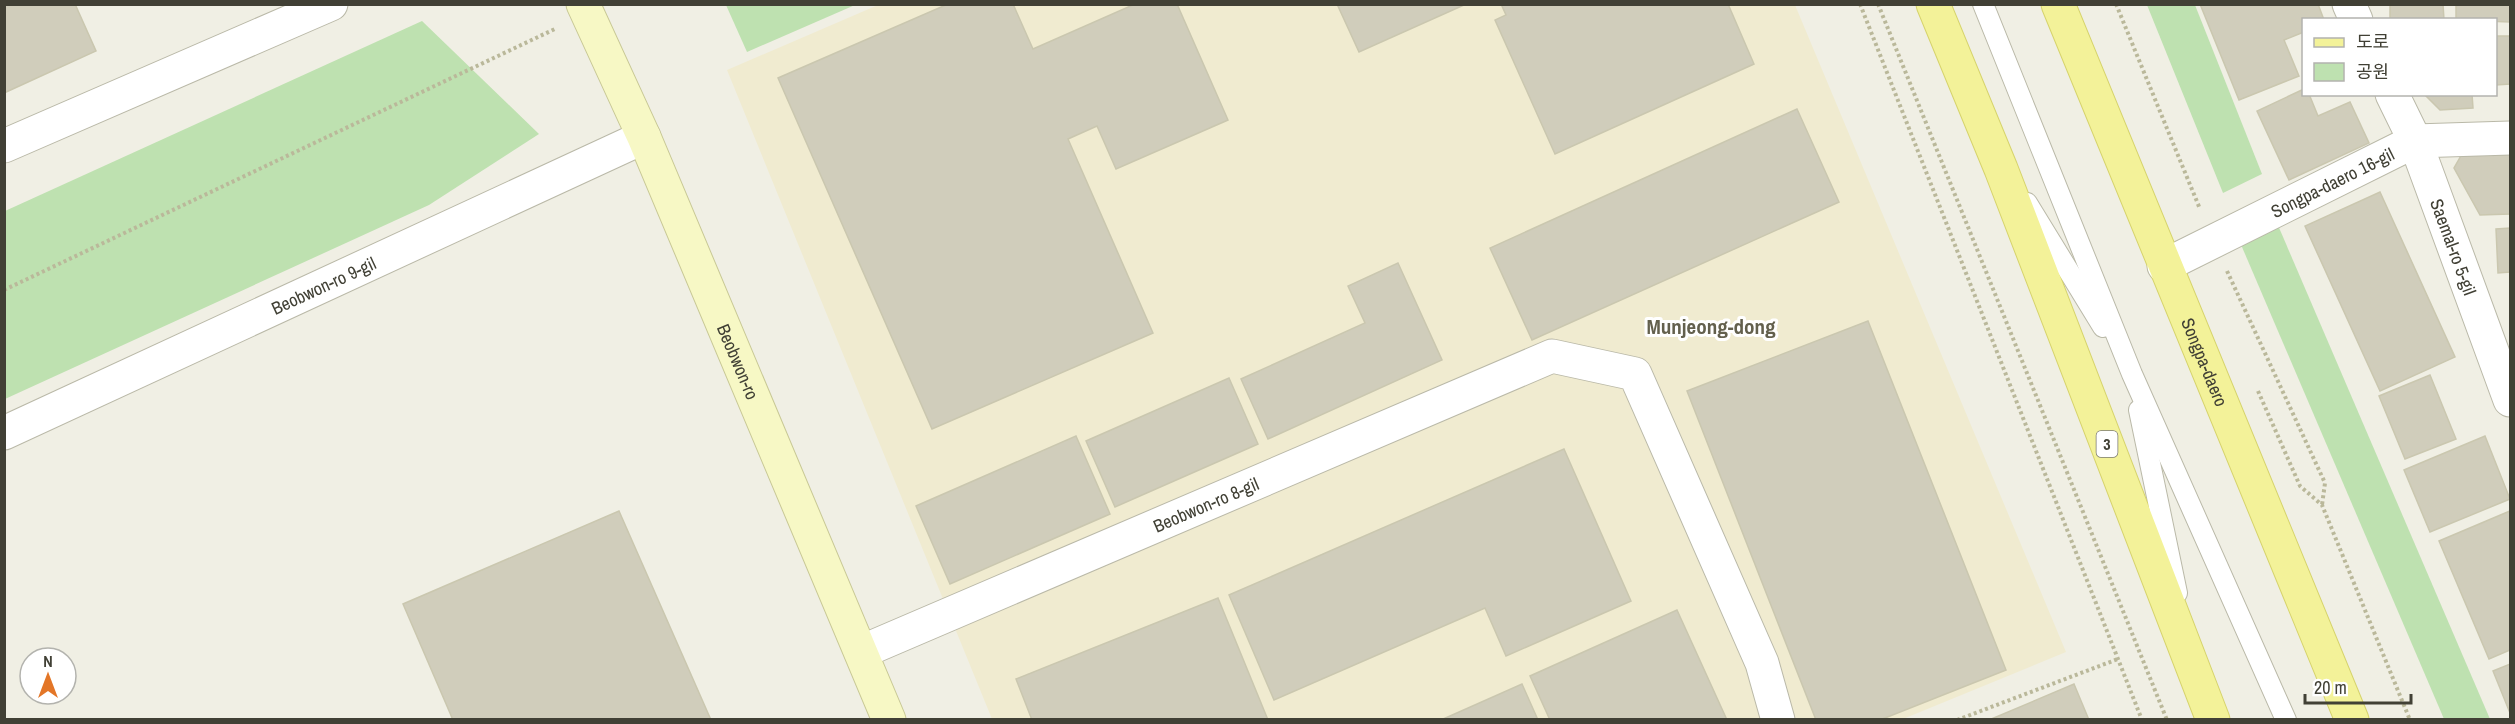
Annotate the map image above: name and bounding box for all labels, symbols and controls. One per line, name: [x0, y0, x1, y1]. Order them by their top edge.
legend: [2302, 18, 2497, 96]
text: 도로: [2356, 29, 2389, 54]
text: 공원: [2356, 59, 2389, 84]
street label: Songpa-daero 16-gil: [2266, 141, 2398, 223]
street label: Saemal-ro 5-gil: [2425, 195, 2483, 299]
street label: Beobwon-ro 9-gil: [267, 250, 380, 320]
district label: Munjeong-dong: [1646, 312, 1776, 341]
street label: Songpa-daero: [2176, 314, 2234, 410]
street label: Beobwon-ro: [711, 320, 765, 403]
road number: 3: [2096, 431, 2118, 457]
street label: Beobwon-ro 8-gil: [1149, 471, 1262, 538]
north arrow: [18, 646, 78, 706]
text: N: [43, 650, 53, 672]
scale bar: [2305, 667, 2412, 705]
text: 20 m: [2314, 675, 2347, 700]

